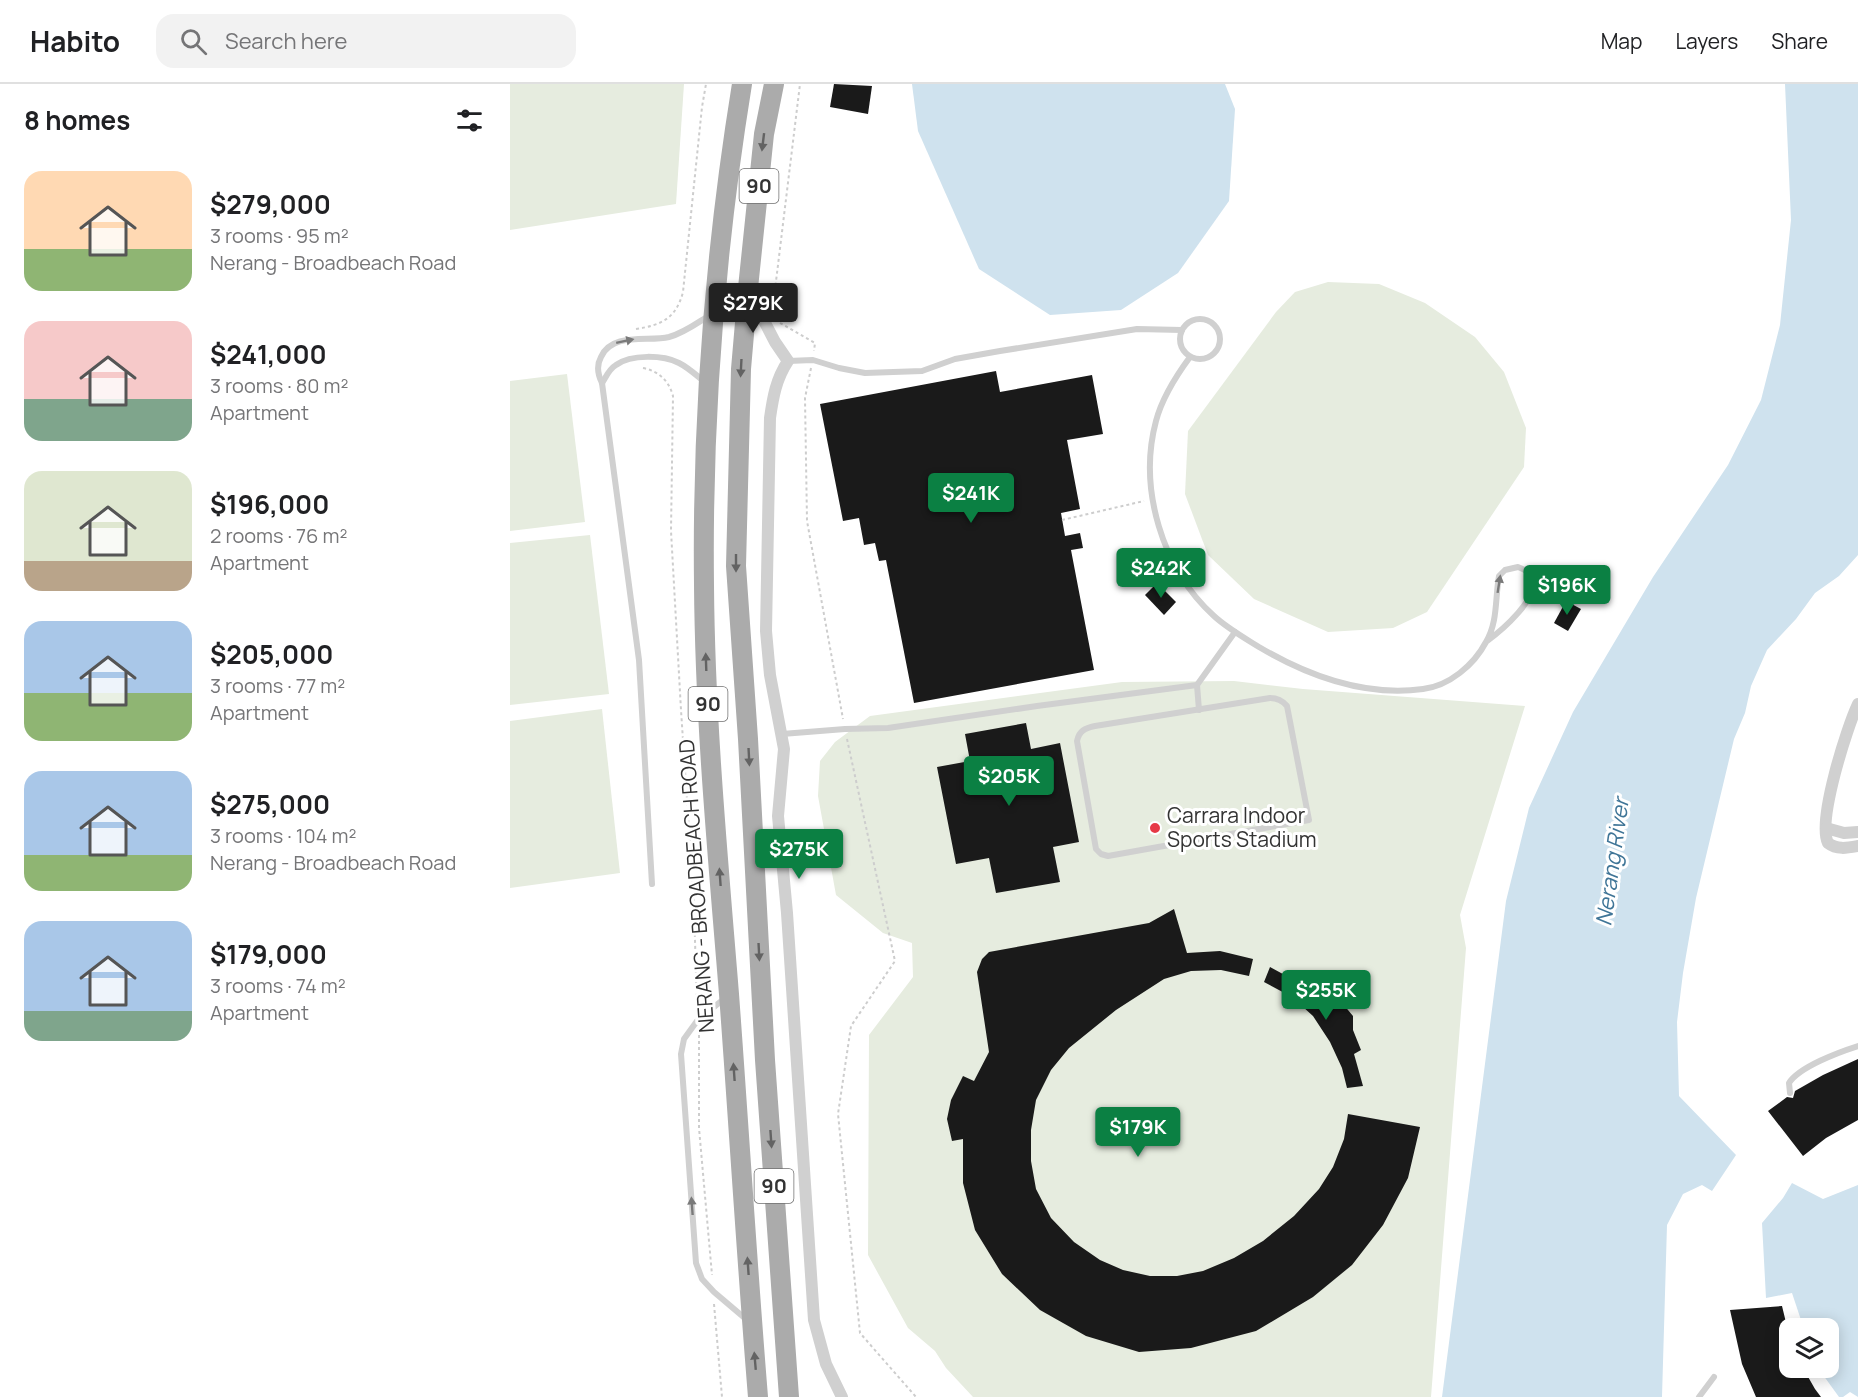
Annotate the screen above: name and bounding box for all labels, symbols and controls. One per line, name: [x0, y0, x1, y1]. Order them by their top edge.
search box: [156, 14, 576, 68]
text: Habito: [30, 22, 120, 60]
icon: search: [177, 25, 210, 58]
text: Search here: [225, 26, 347, 56]
text: Map: [1601, 27, 1642, 55]
text: Layers: [1675, 27, 1738, 55]
text: Share: [1771, 27, 1828, 55]
text: 8 homes: [24, 102, 130, 138]
icon: filters: [453, 104, 486, 137]
one-way arrow: [759, 132, 768, 151]
road number: 90: [740, 169, 778, 203]
text: $279,000: [210, 186, 331, 222]
icon: home: [72, 195, 144, 267]
text: 3 rooms · 95 m²: [210, 222, 349, 249]
text: Nerang - Broadbeach Road: [210, 249, 456, 276]
pin: $279K: [711, 283, 795, 334]
text: $279K: [723, 289, 783, 316]
text: $241,000: [210, 336, 327, 372]
one-way arrow: [616, 336, 634, 346]
icon: home: [72, 345, 144, 417]
one-way arrow: [737, 358, 746, 377]
text: 3 rooms · 80 m²: [210, 372, 349, 399]
text: Apartment: [210, 399, 309, 426]
pin: $241K: [929, 473, 1013, 524]
text: $241K: [942, 479, 1000, 506]
text: $196,000: [210, 486, 329, 522]
icon: home: [72, 495, 144, 567]
text: 2 rooms · 76 m²: [210, 522, 347, 549]
pin: $242K: [1119, 548, 1203, 599]
text: Apartment: [210, 549, 309, 576]
one-way arrow: [731, 553, 741, 572]
text: $242K: [1130, 554, 1192, 581]
pin: $196K: [1525, 565, 1609, 616]
text: $196K: [1537, 571, 1597, 598]
one-way arrow: [1494, 574, 1503, 593]
text: $205,000: [210, 636, 333, 672]
icon: home: [72, 645, 144, 717]
one-way arrow: [701, 652, 710, 671]
text: 3 rooms · 77 m²: [210, 672, 345, 699]
road number: 90: [688, 687, 728, 721]
text: Apartment: [210, 699, 309, 726]
street label: NERANG - BROADBEACH ROAD: [672, 738, 720, 1034]
one-way arrow: [744, 748, 753, 767]
pin: $205K: [967, 756, 1051, 807]
text: $205K: [978, 762, 1040, 789]
text: $275,000: [210, 786, 330, 822]
water label: Nerang River: [1588, 793, 1636, 928]
icon: home: [72, 795, 144, 867]
place label: Carrara Indoor Sports Stadium: [1167, 801, 1317, 853]
marker: Carrara Indoor Sports Stadium: [1148, 821, 1162, 835]
text: 3 rooms · 104 m²: [210, 822, 356, 849]
pin: $275K: [757, 829, 841, 880]
text: $275K: [769, 835, 829, 862]
text: Nerang - Broadbeach Road: [210, 849, 456, 876]
one-way arrow: [715, 868, 724, 887]
text: $179,000: [210, 936, 327, 972]
one-way arrow: [754, 942, 763, 961]
icon: home: [72, 945, 144, 1017]
pin: $255K: [1284, 970, 1368, 1021]
text: 3 rooms · 74 m²: [210, 972, 346, 999]
text: $255K: [1296, 976, 1356, 1003]
text: Apartment: [210, 999, 309, 1026]
one-way arrow: [729, 1062, 739, 1081]
pin: $179K: [1096, 1107, 1180, 1158]
text: $179K: [1109, 1113, 1167, 1140]
one-way arrow: [766, 1129, 776, 1148]
road number: 90: [754, 1169, 794, 1203]
one-way arrow: [687, 1196, 697, 1215]
one-way arrow: [743, 1257, 753, 1276]
map controls: [1779, 1318, 1839, 1378]
button: layers: [1779, 1318, 1839, 1378]
one-way arrow: [750, 1351, 760, 1370]

